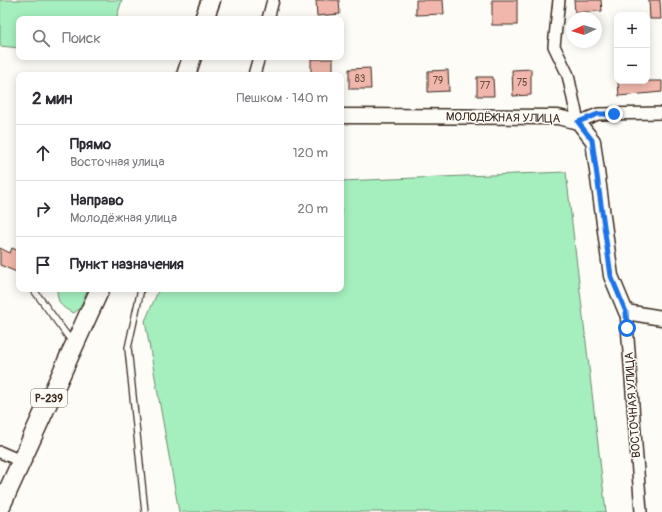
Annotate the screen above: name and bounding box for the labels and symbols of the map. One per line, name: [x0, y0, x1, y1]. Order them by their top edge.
north arrow: [566, 12, 602, 48]
house number: 83: [355, 73, 366, 85]
house number: 79: [433, 75, 443, 87]
house number: 75: [517, 77, 527, 89]
house number: 77: [480, 80, 491, 92]
route end: [605, 105, 623, 123]
street label: МОЛОДЁЖНАЯ УЛИЦА: [446, 109, 561, 127]
route start: [618, 319, 636, 337]
street label: ВОСТОЧНАЯ УЛИЦА: [622, 351, 644, 458]
road number: Р-239: [31, 389, 67, 407]

